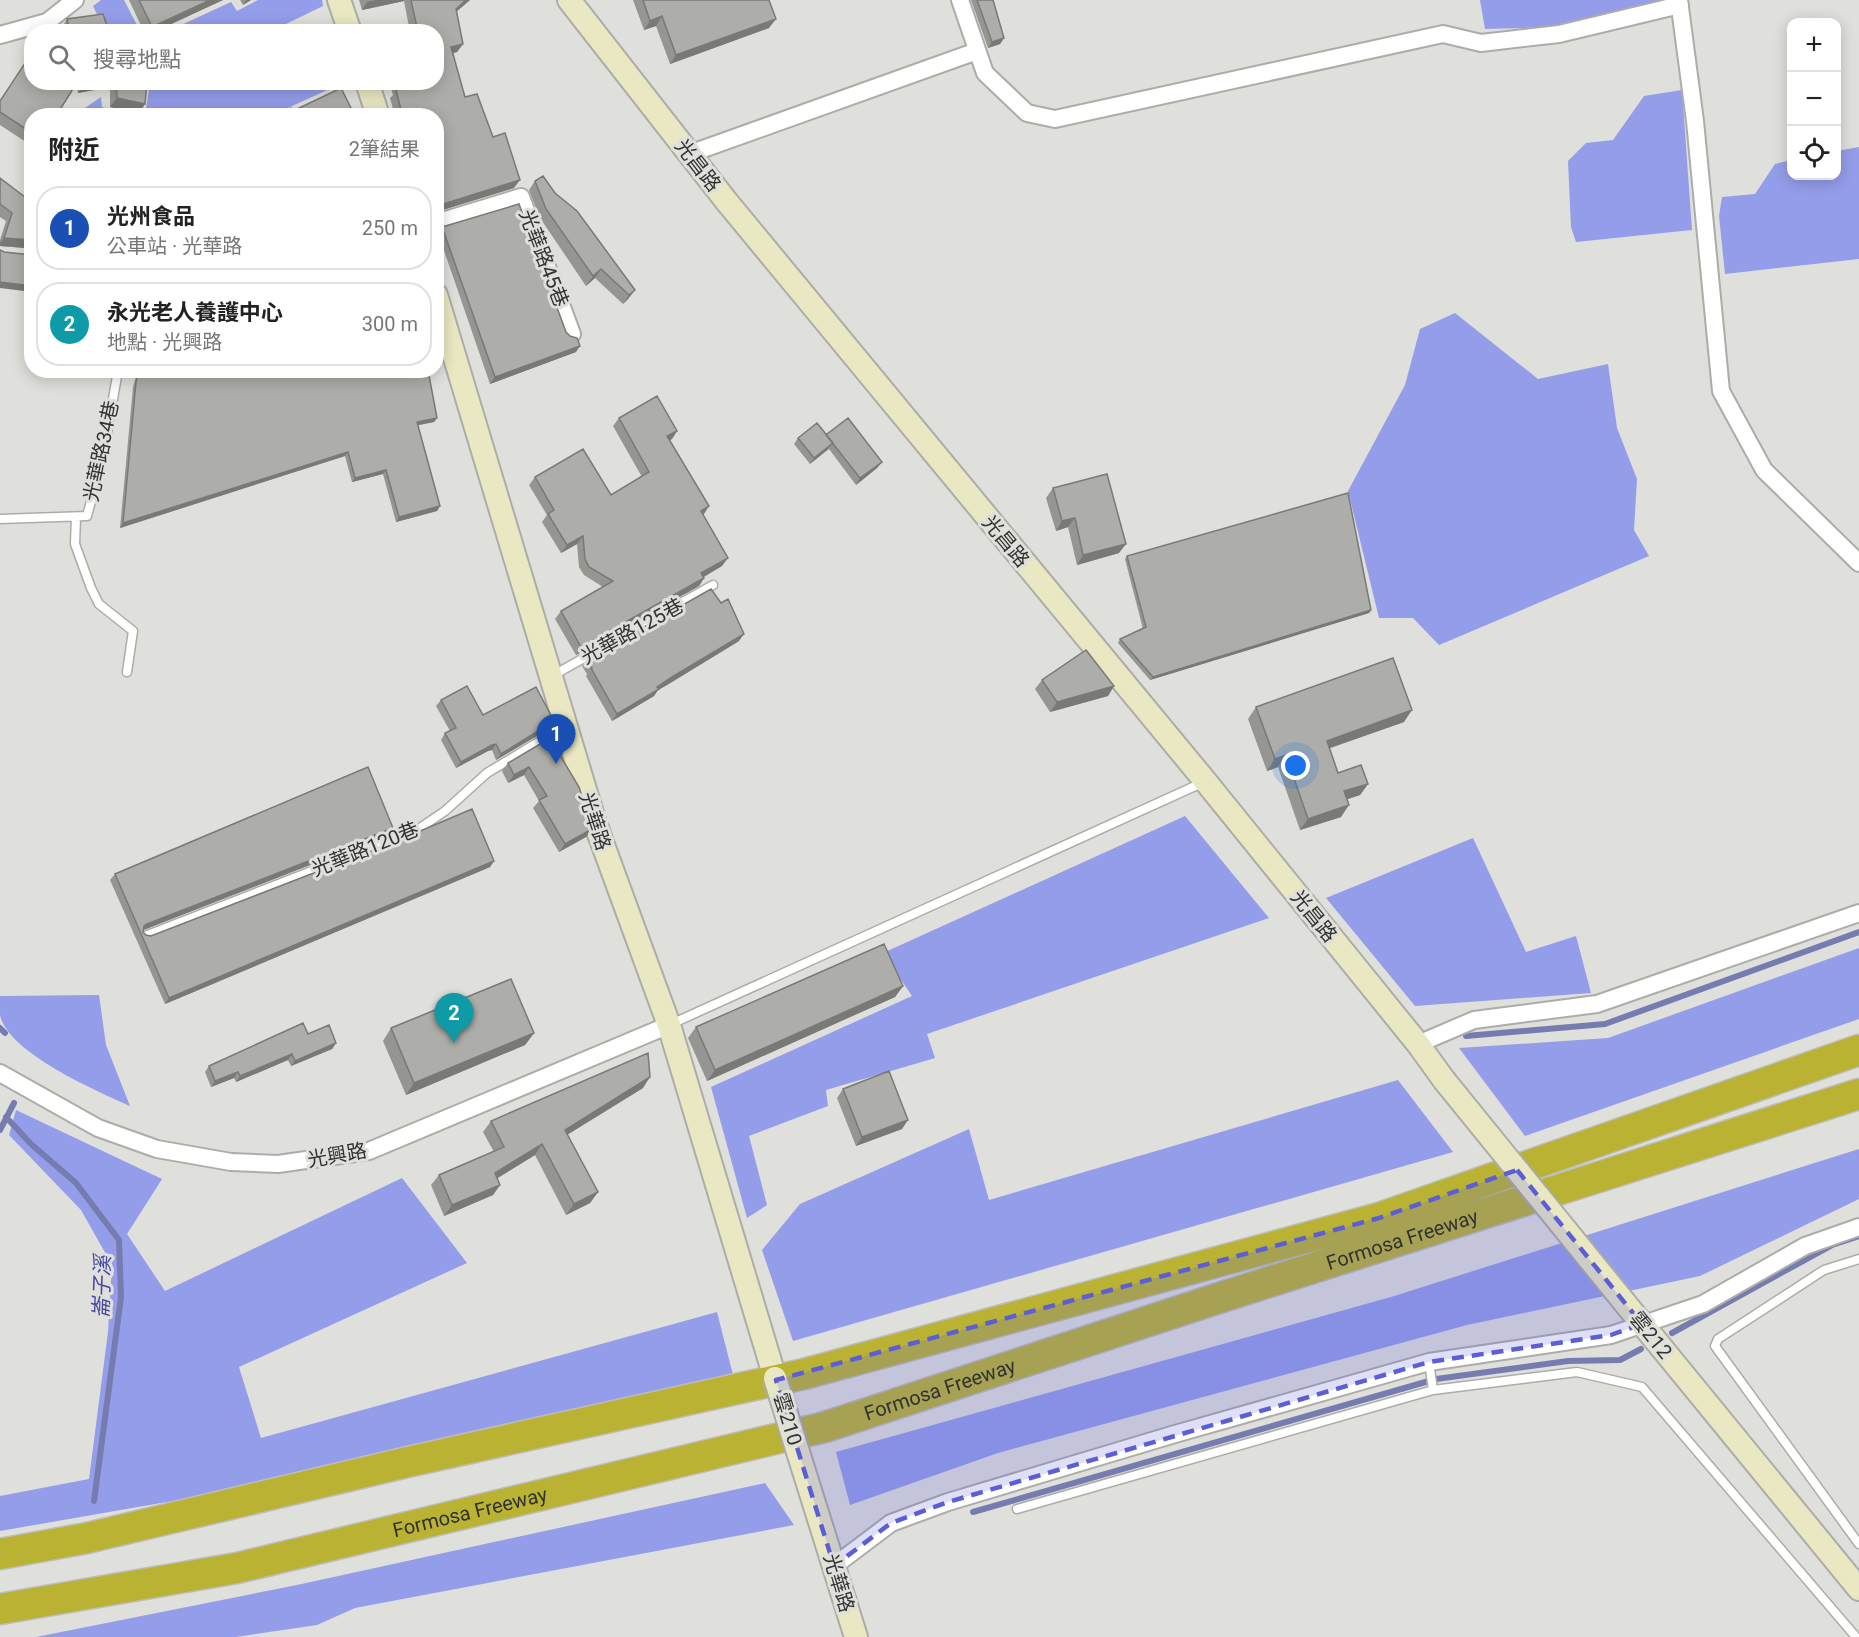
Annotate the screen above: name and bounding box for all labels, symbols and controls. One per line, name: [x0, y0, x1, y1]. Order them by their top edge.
map controls: [1787, 18, 1841, 180]
button: +: [1787, 18, 1841, 72]
search box: [24, 24, 444, 90]
icon: search: [45, 41, 78, 74]
text: 搜尋地點: [93, 47, 181, 72]
button: −: [1787, 72, 1841, 126]
button: locate: [1787, 126, 1841, 180]
street label: 光昌路: [670, 134, 726, 196]
text: 附近: [48, 135, 100, 165]
text: 2筆結果: [349, 137, 420, 161]
text: 光州食品: [107, 204, 195, 229]
street label: 光華路45巷: [514, 206, 574, 310]
text: 1: [64, 216, 75, 240]
text: 250 m: [362, 216, 418, 240]
text: 公車站 · 光華路: [107, 234, 242, 258]
text: 永光老人養護中心: [107, 300, 283, 325]
text: 2: [64, 312, 75, 336]
text: 300 m: [362, 312, 418, 336]
text: 地點 · 光興路: [107, 330, 222, 354]
street label: 光華路34巷: [79, 398, 123, 504]
street label: 光昌路: [978, 510, 1034, 572]
street label: 光華路125巷: [576, 593, 688, 669]
pin: 1: [536, 714, 576, 764]
your location: [1281, 751, 1310, 780]
street label: 光華路: [574, 789, 616, 853]
street label: 光華路120巷: [308, 817, 422, 881]
street label: 光昌路: [1286, 885, 1342, 947]
pin: 2: [434, 994, 474, 1043]
street label: 光興路: [305, 1138, 369, 1172]
street label: Formosa Freeway: [1323, 1204, 1482, 1275]
water label: 崙子溪: [89, 1252, 115, 1319]
street label: 雲212: [1625, 1307, 1677, 1363]
street label: Formosa Freeway: [861, 1353, 1019, 1425]
street label: 雲210: [769, 1390, 807, 1448]
street label: Formosa Freeway: [390, 1482, 550, 1542]
street label: 光華路: [819, 1551, 859, 1615]

